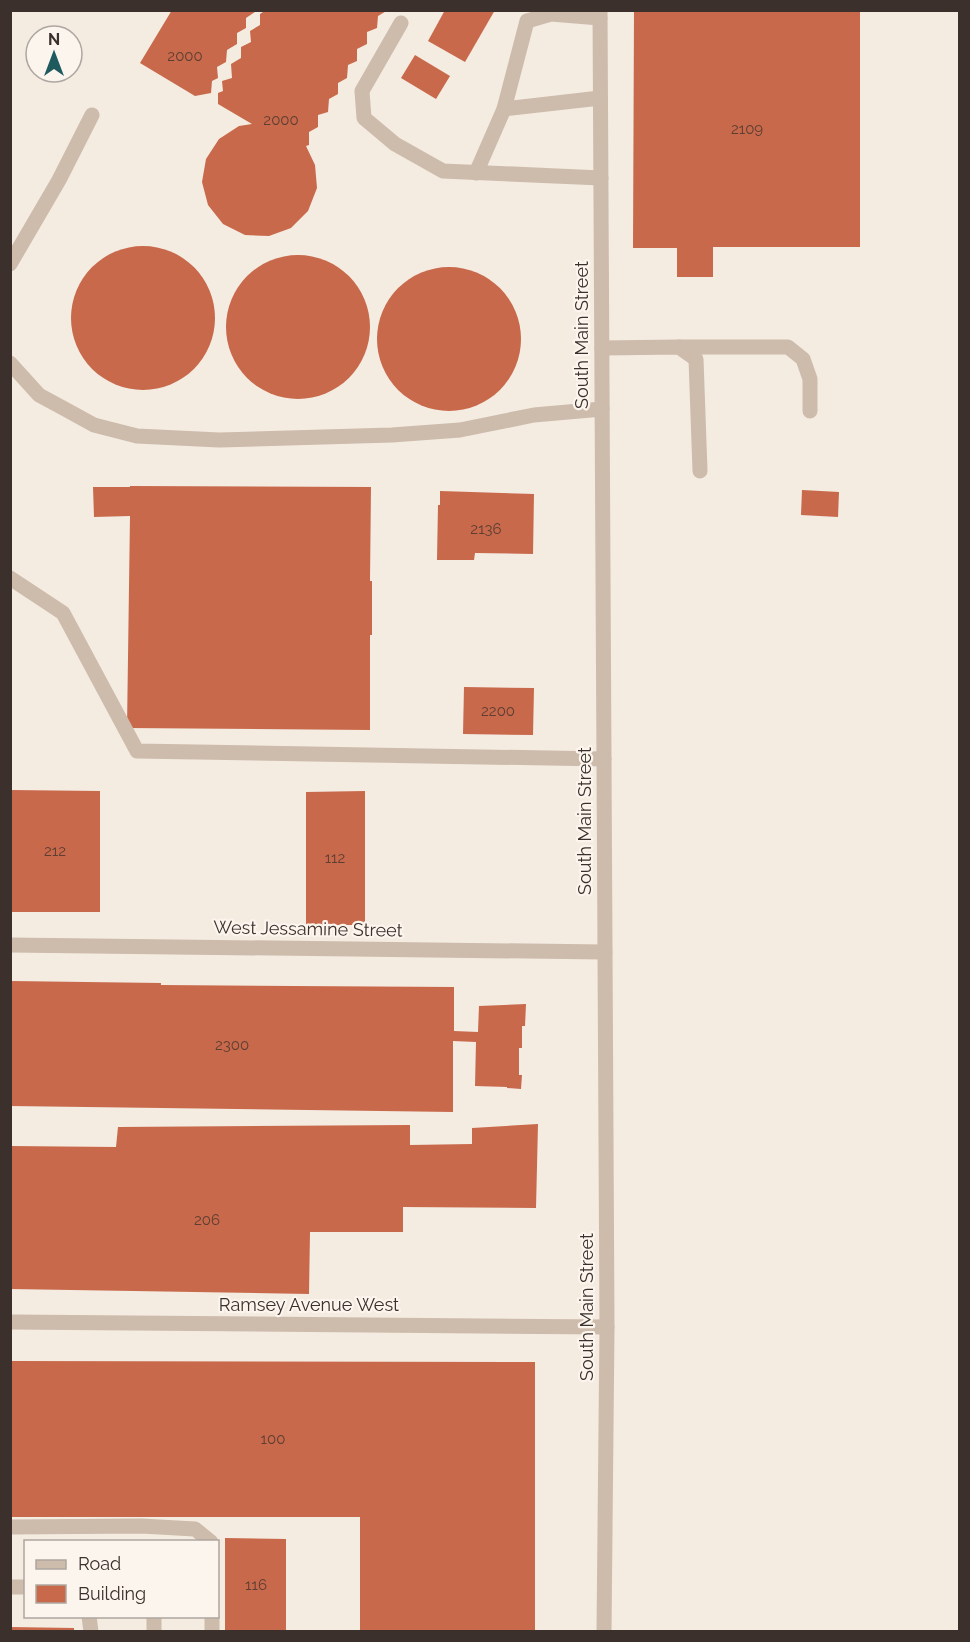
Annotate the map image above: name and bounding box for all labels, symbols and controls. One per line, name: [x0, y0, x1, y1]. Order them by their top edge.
north arrow: [24, 24, 84, 84]
text: N: [48, 30, 60, 49]
house number: 2000: [167, 47, 203, 65]
house number: 2000: [263, 111, 299, 129]
house number: 2109: [731, 120, 763, 138]
street label: South Main Street: [571, 261, 592, 409]
house number: 2136: [470, 520, 502, 538]
house number: 2200: [481, 702, 515, 720]
street label: South Main Street: [574, 747, 595, 895]
house number: 212: [44, 842, 66, 860]
house number: 112: [325, 849, 346, 867]
street label: West Jessamine Street: [213, 916, 403, 941]
house number: 2300: [215, 1036, 249, 1054]
house number: 206: [194, 1211, 220, 1229]
street label: South Main Street: [576, 1233, 597, 1381]
street label: Ramsey Avenue West: [219, 1294, 399, 1315]
house number: 100: [261, 1430, 285, 1448]
legend: [24, 1540, 219, 1618]
text: Road: [78, 1553, 121, 1574]
house number: 116: [245, 1576, 267, 1594]
text: Building: [78, 1583, 146, 1604]

